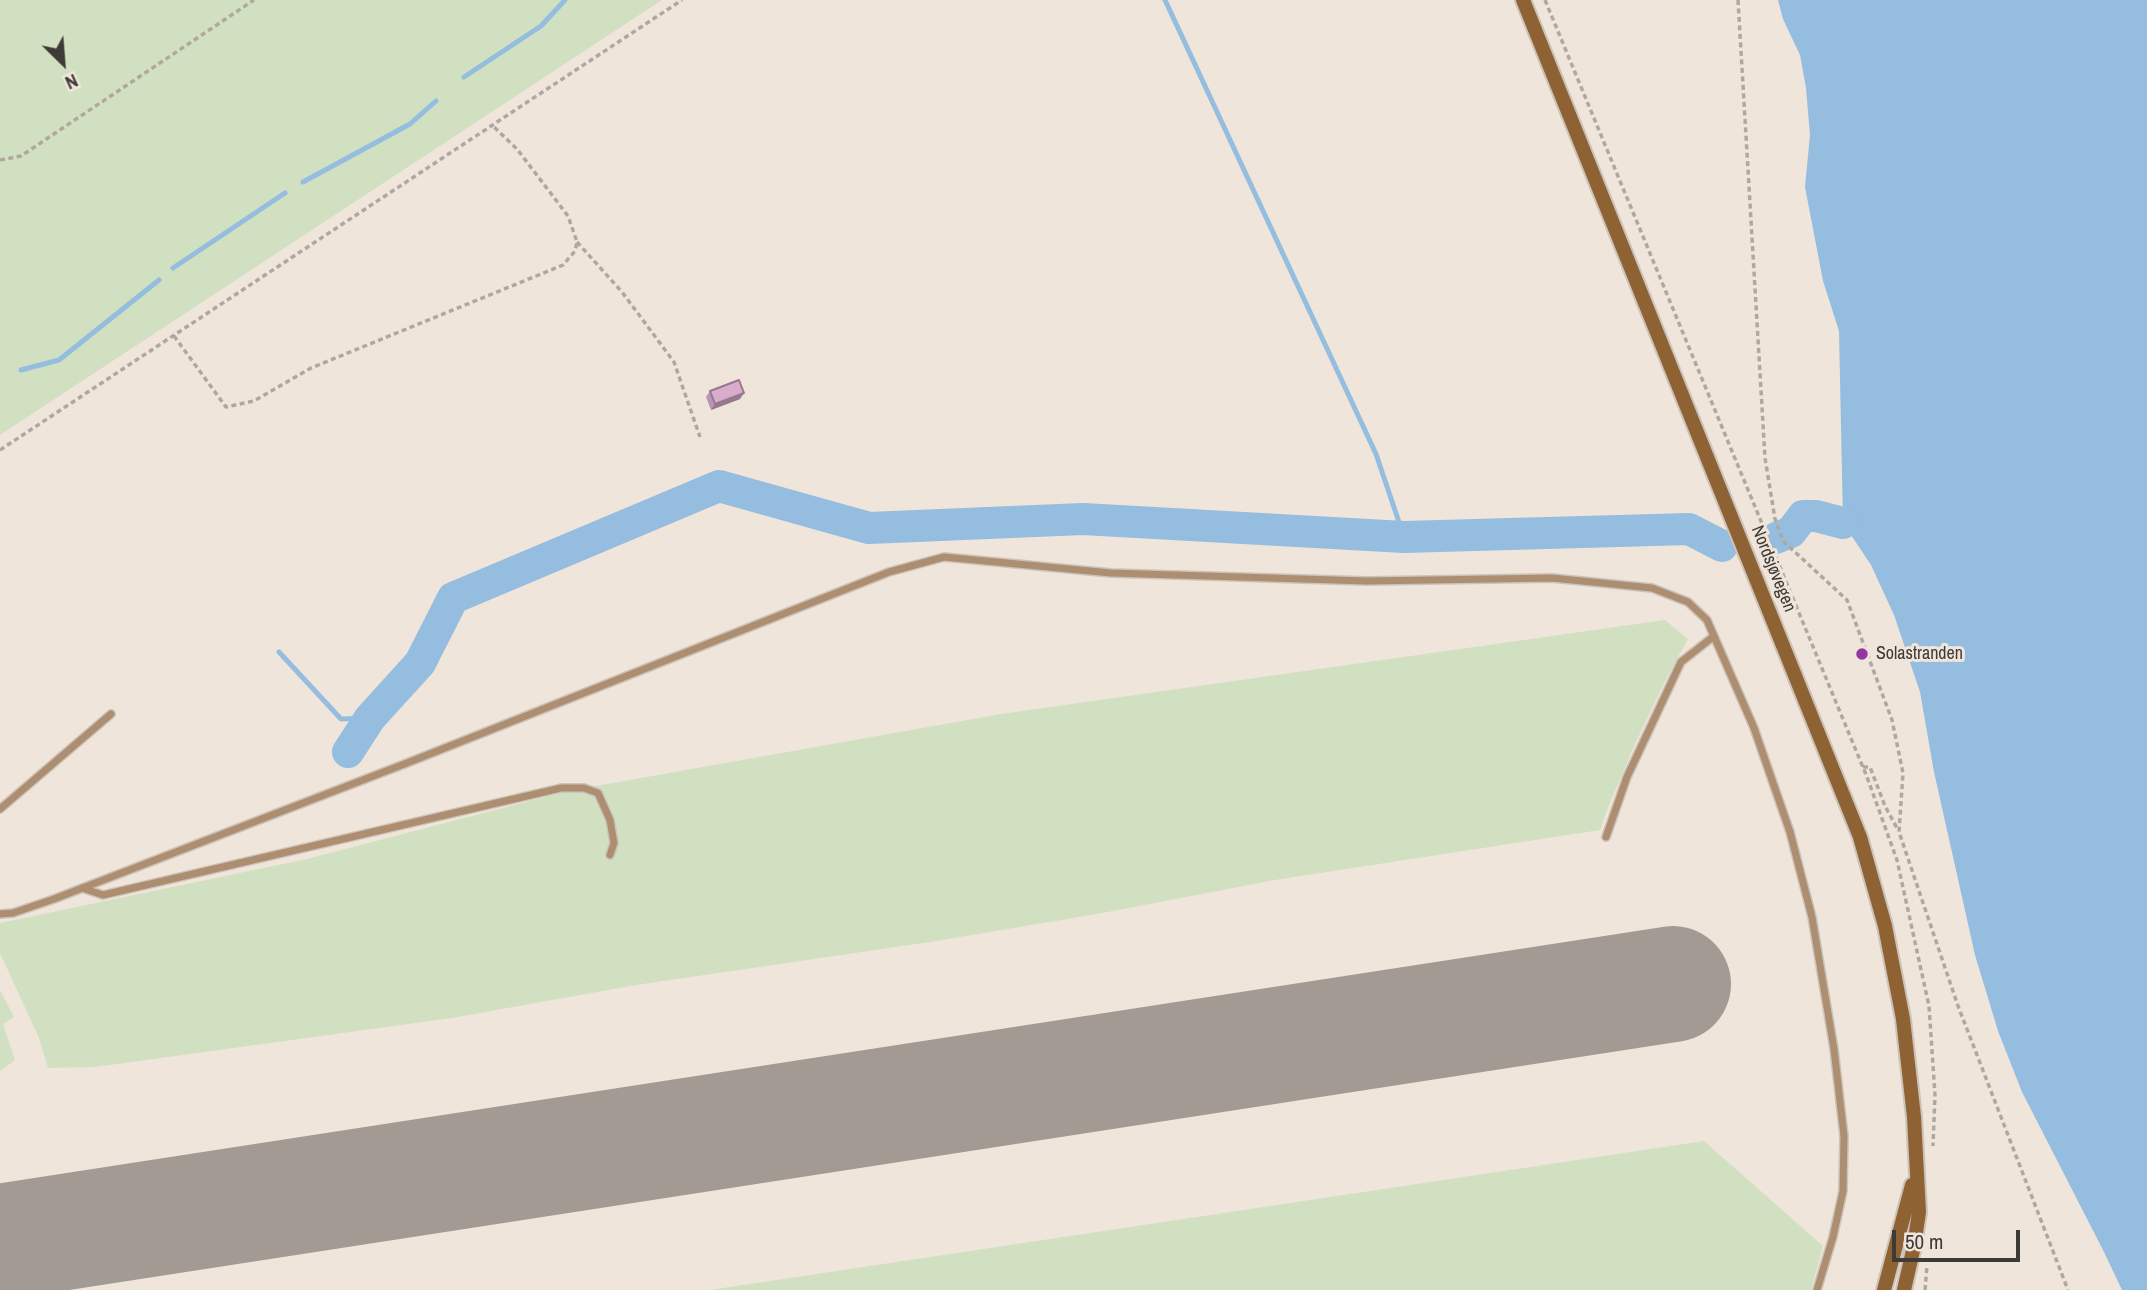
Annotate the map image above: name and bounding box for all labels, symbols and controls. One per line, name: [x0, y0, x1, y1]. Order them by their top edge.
north arrow: [28, 28, 98, 98]
text: N: [61, 68, 82, 96]
street label: Nordsjøvegen: [1746, 523, 1800, 615]
place label: Solastranden: [1876, 643, 1963, 665]
marker: Solastranden: [1854, 646, 1870, 662]
scale bar: [1895, 1216, 2023, 1260]
text: 50 m: [1905, 1227, 1943, 1256]

